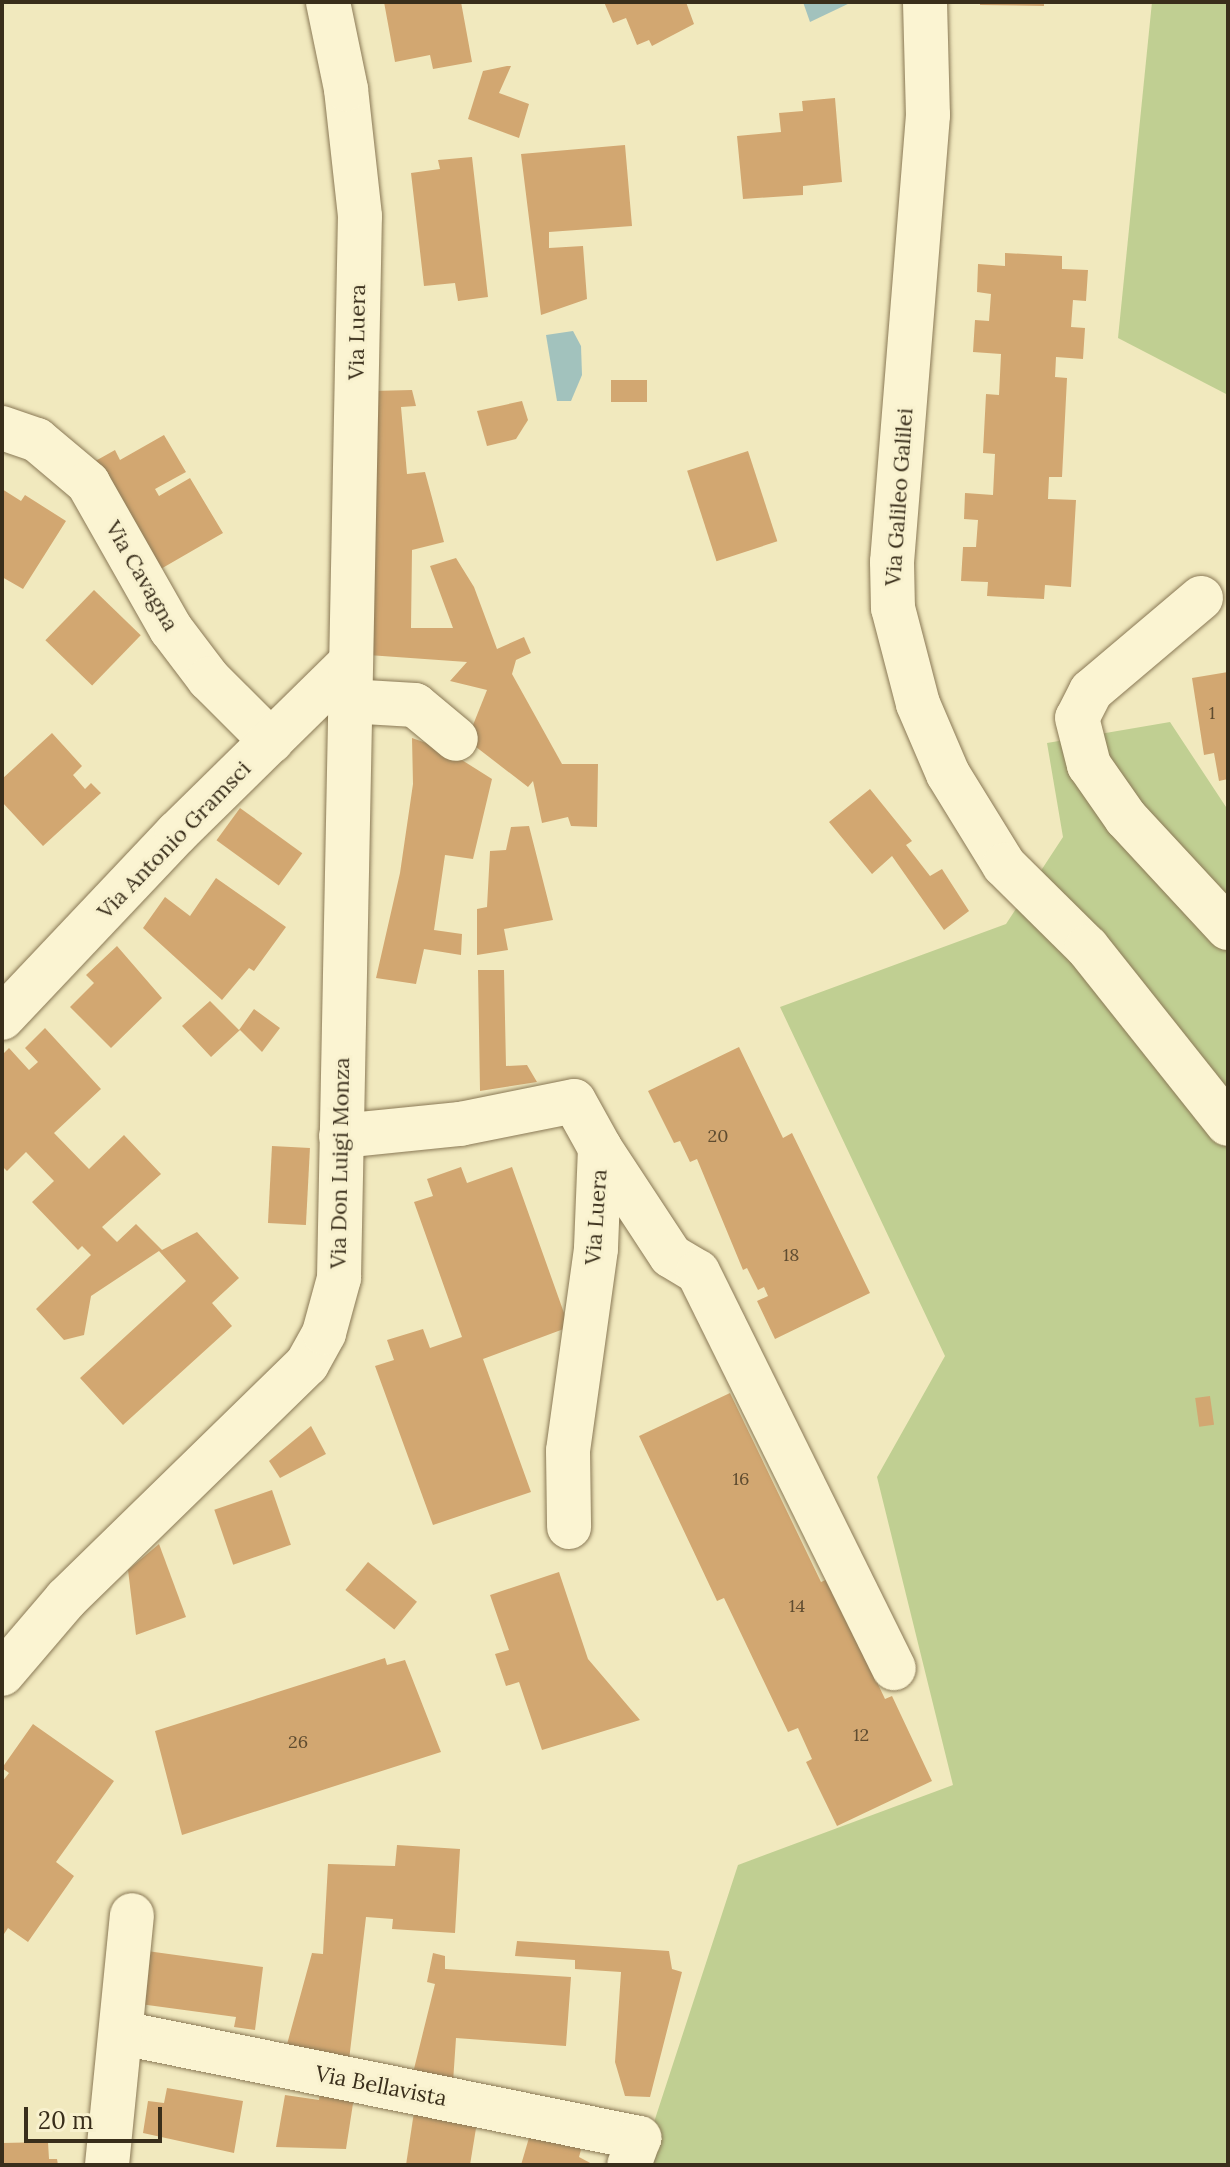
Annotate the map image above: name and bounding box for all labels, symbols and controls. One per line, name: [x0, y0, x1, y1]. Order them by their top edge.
street label: Via Luera: [343, 284, 371, 380]
street label: Via Galileo Galilei: [880, 407, 918, 587]
street label: Via Cavagna: [100, 516, 184, 636]
house number: 1: [1209, 702, 1215, 724]
street label: Via Antonio Gramsci: [92, 756, 256, 924]
street label: Via Don Luigi Monza: [325, 1057, 355, 1269]
house number: 20: [708, 1125, 728, 1147]
street label: Via Luera: [579, 1168, 613, 1266]
house number: 18: [783, 1244, 799, 1266]
house number: 16: [733, 1468, 749, 1490]
house number: 14: [789, 1595, 805, 1617]
house number: 12: [853, 1724, 869, 1746]
house number: 26: [288, 1731, 308, 1753]
street label: Via Bellavista: [313, 2060, 449, 2112]
scale bar: [28, 2091, 166, 2141]
text: 20 m: [38, 2105, 94, 2136]

